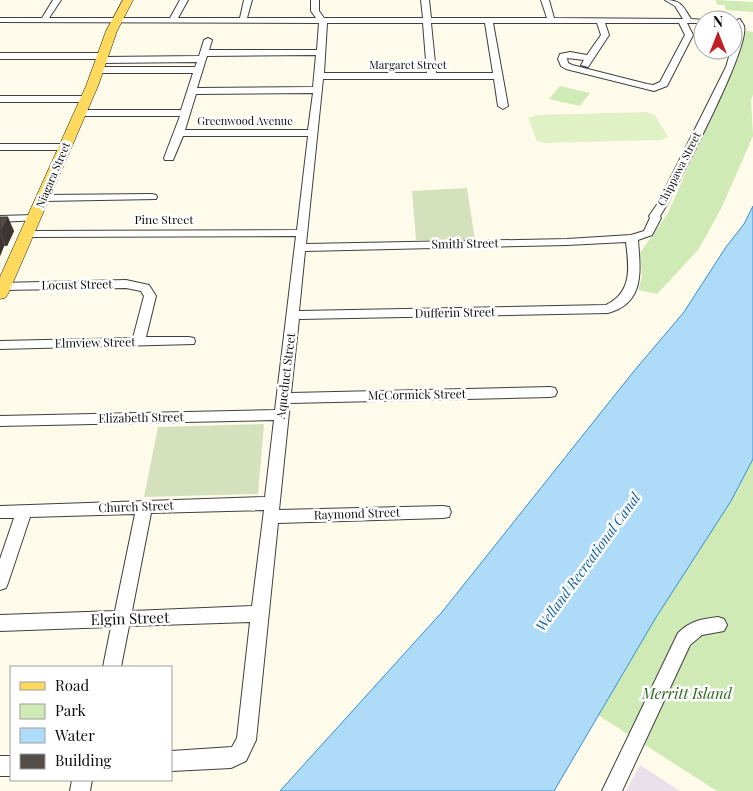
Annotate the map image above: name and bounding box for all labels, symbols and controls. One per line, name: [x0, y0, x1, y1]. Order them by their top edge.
north arrow: [693, 10, 743, 60]
text: N: [713, 12, 723, 31]
street label: Margaret Street: [369, 57, 447, 72]
street label: Greenwood Avenue: [197, 113, 293, 128]
street label: Chippawa Street: [653, 129, 704, 208]
street label: Niagara Street: [32, 140, 73, 210]
street label: Pine Street: [135, 211, 194, 227]
street label: Smith Street: [431, 234, 499, 252]
street label: Locust Street: [41, 275, 113, 293]
street label: Dufferin Street: [415, 303, 496, 321]
street label: Aqueduct Street: [272, 331, 298, 421]
street label: Elmview Street: [54, 333, 136, 351]
street label: McCormick Street: [368, 385, 467, 403]
street label: Elizabeth Street: [98, 408, 185, 426]
water label: Welland Recreational Canal: [531, 488, 645, 635]
street label: Church Street: [98, 497, 175, 515]
street label: Raymond Street: [314, 503, 401, 523]
street label: Elgin Street: [90, 607, 170, 629]
legend: [10, 666, 172, 781]
text: Road: [55, 675, 89, 695]
park label: Merritt Island: [641, 683, 733, 703]
text: Park: [55, 700, 87, 720]
text: Water: [54, 725, 95, 745]
text: Building: [55, 750, 112, 770]

